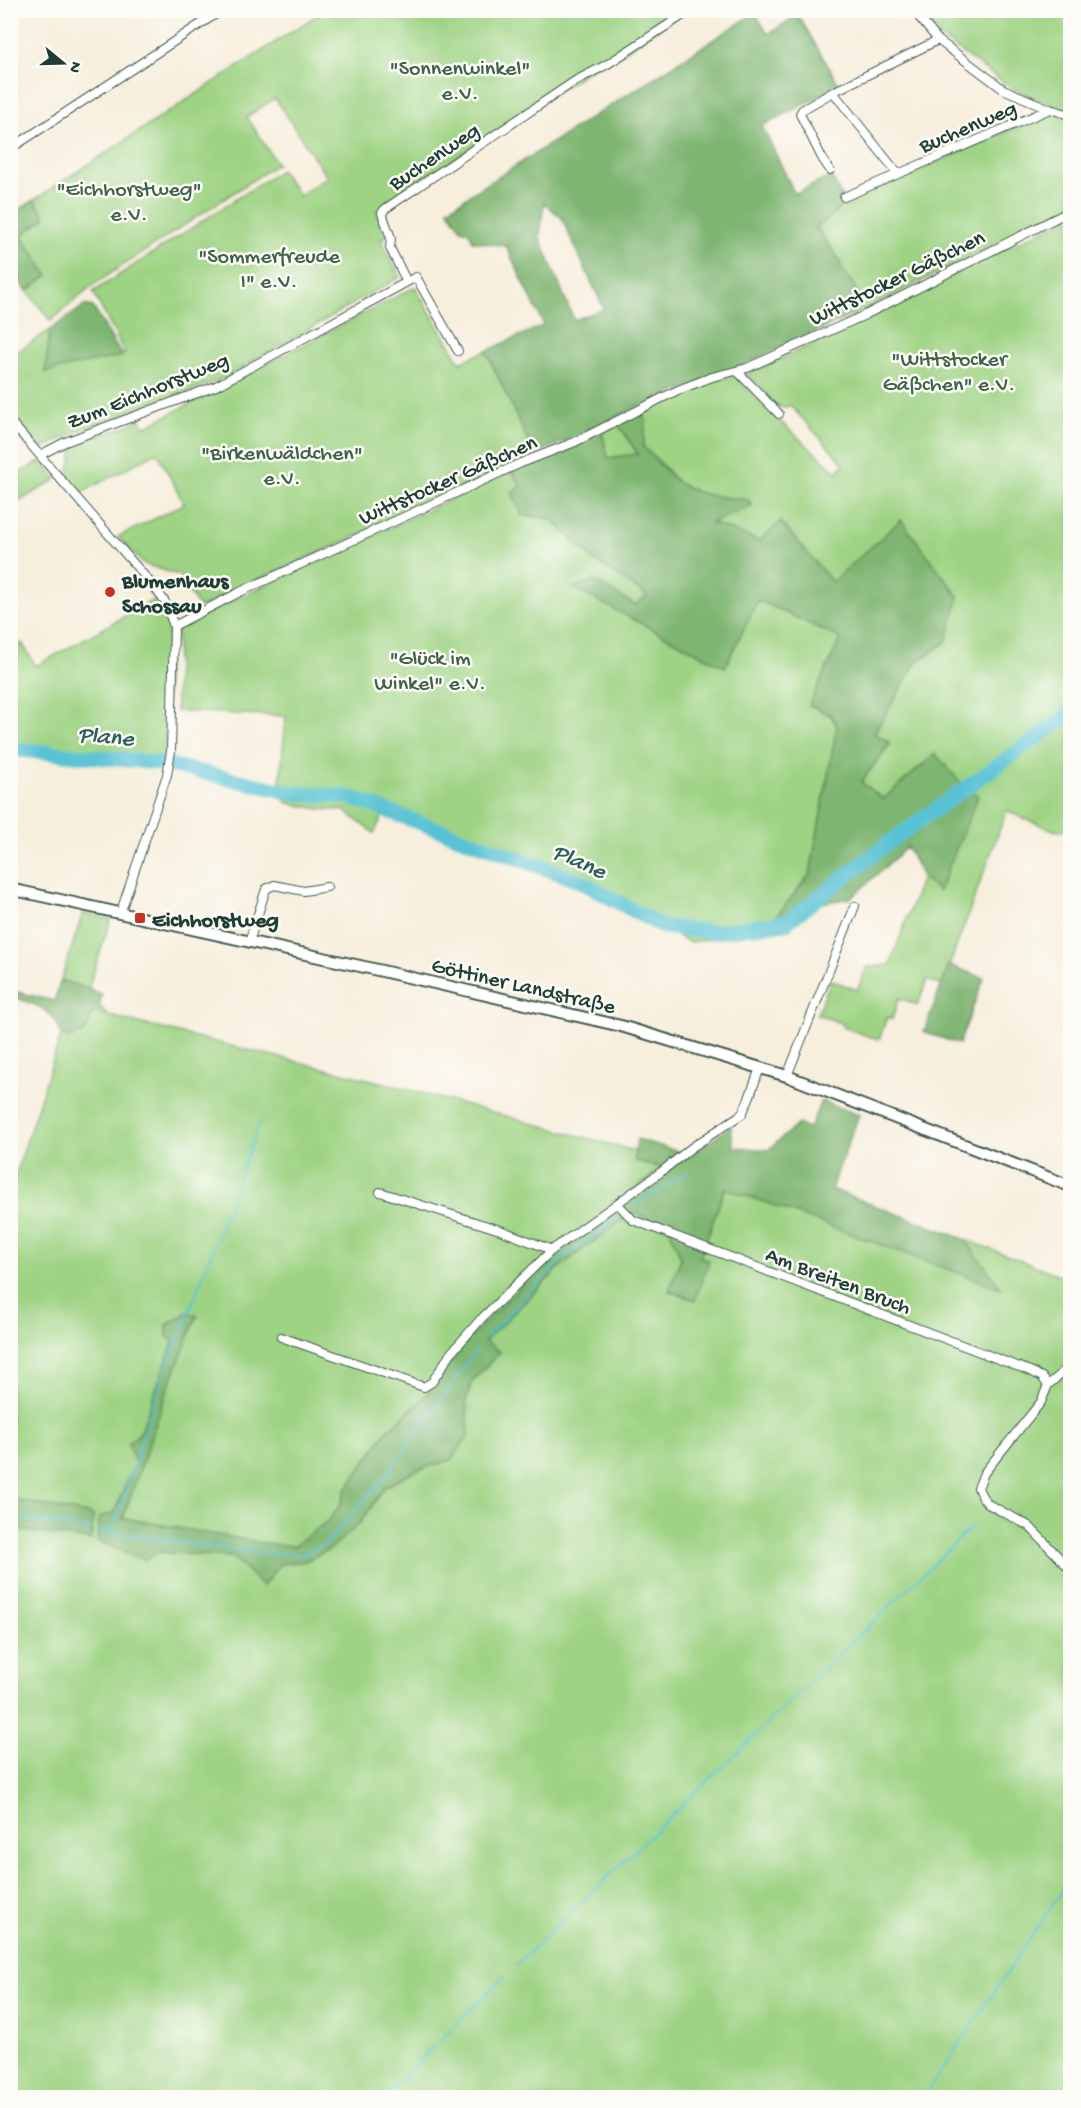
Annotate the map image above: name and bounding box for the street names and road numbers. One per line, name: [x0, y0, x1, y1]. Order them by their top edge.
street label: Buchenweg: [915, 96, 1021, 161]
street label: Buchenweg: [384, 119, 485, 199]
street label: Wittstocker Gäßchen: [806, 226, 990, 333]
street label: Zum Eichhorstweg: [64, 348, 233, 437]
street label: Wittstocker Gäßchen: [356, 430, 542, 533]
street label: Göttiner Landstraße: [428, 954, 618, 1022]
street label: Am Breiten Bruch: [761, 1243, 914, 1322]

